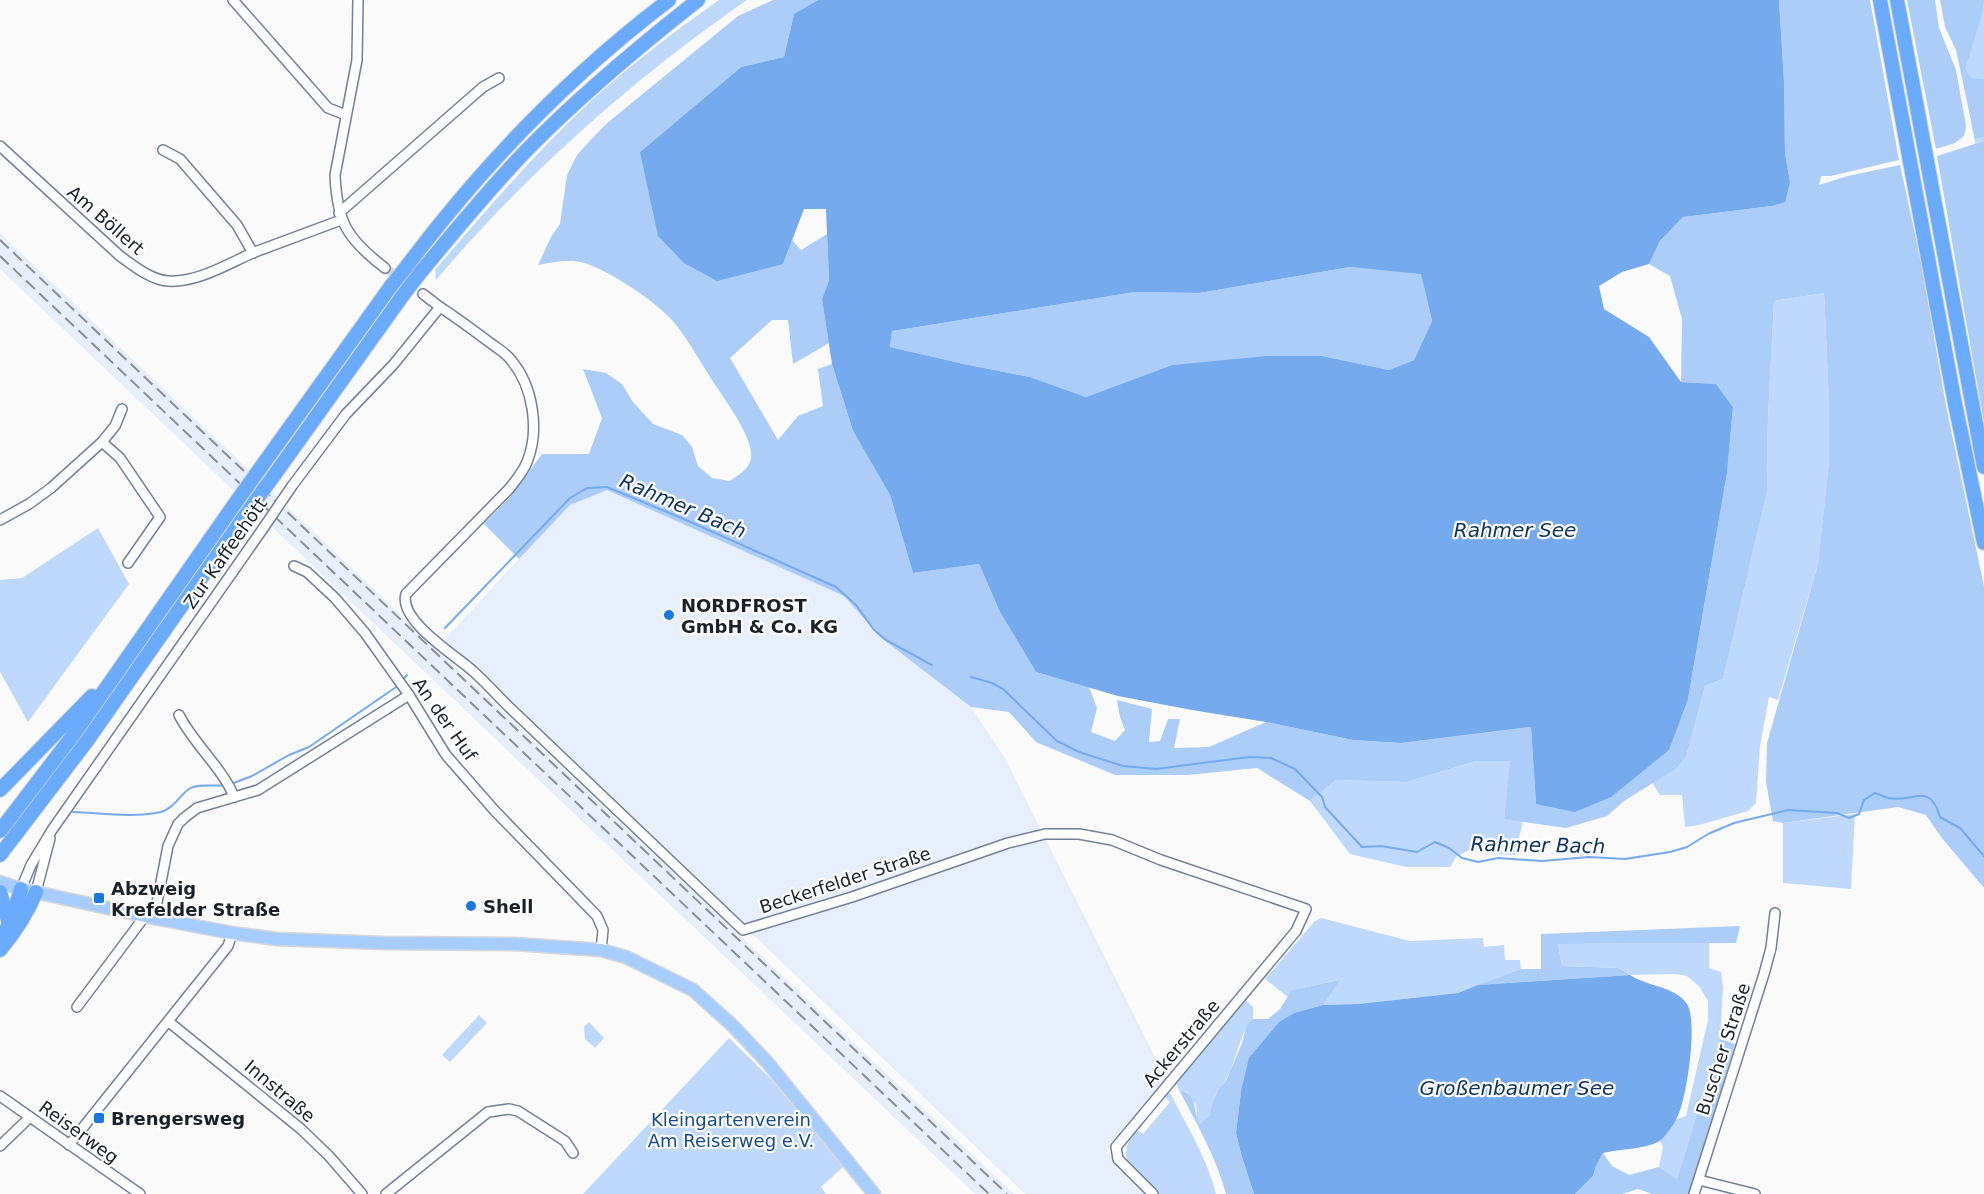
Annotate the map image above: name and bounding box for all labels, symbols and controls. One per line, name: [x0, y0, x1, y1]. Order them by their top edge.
street label: Am Böllert: [63, 181, 149, 259]
water label: Rahmer Bach: [616, 469, 750, 543]
street label: Zur Kaffeehött: [179, 494, 271, 612]
water label: Rahmer See: [1454, 518, 1576, 542]
place label: NORDFROST GmbH & Co. KG: [681, 595, 838, 637]
marker: NORDFROST GmbH & Co. KG: [662, 608, 676, 622]
street label: An der Huf: [409, 674, 482, 765]
water label: Rahmer Bach: [1470, 832, 1606, 858]
street label: Beckerfelder Straße: [757, 842, 933, 918]
place label: Abzweig Krefelder Straße: [111, 878, 280, 920]
marker: Abzweig Krefelder Straße: [92, 891, 106, 905]
place label: Shell: [483, 896, 533, 917]
marker: Shell: [464, 899, 478, 913]
street label: Buscher Straße: [1692, 980, 1754, 1118]
street label: Ackerstraße: [1138, 995, 1224, 1091]
street label: Innstraße: [241, 1056, 319, 1126]
water label: Großenbaumer See: [1420, 1076, 1614, 1100]
street label: Reiserweg: [35, 1096, 123, 1168]
place label: Brengersweg: [111, 1108, 245, 1129]
park label: Kleingartenverein Am Reiserweg e.V.: [648, 1109, 814, 1151]
marker: Brengersweg: [92, 1111, 106, 1125]

